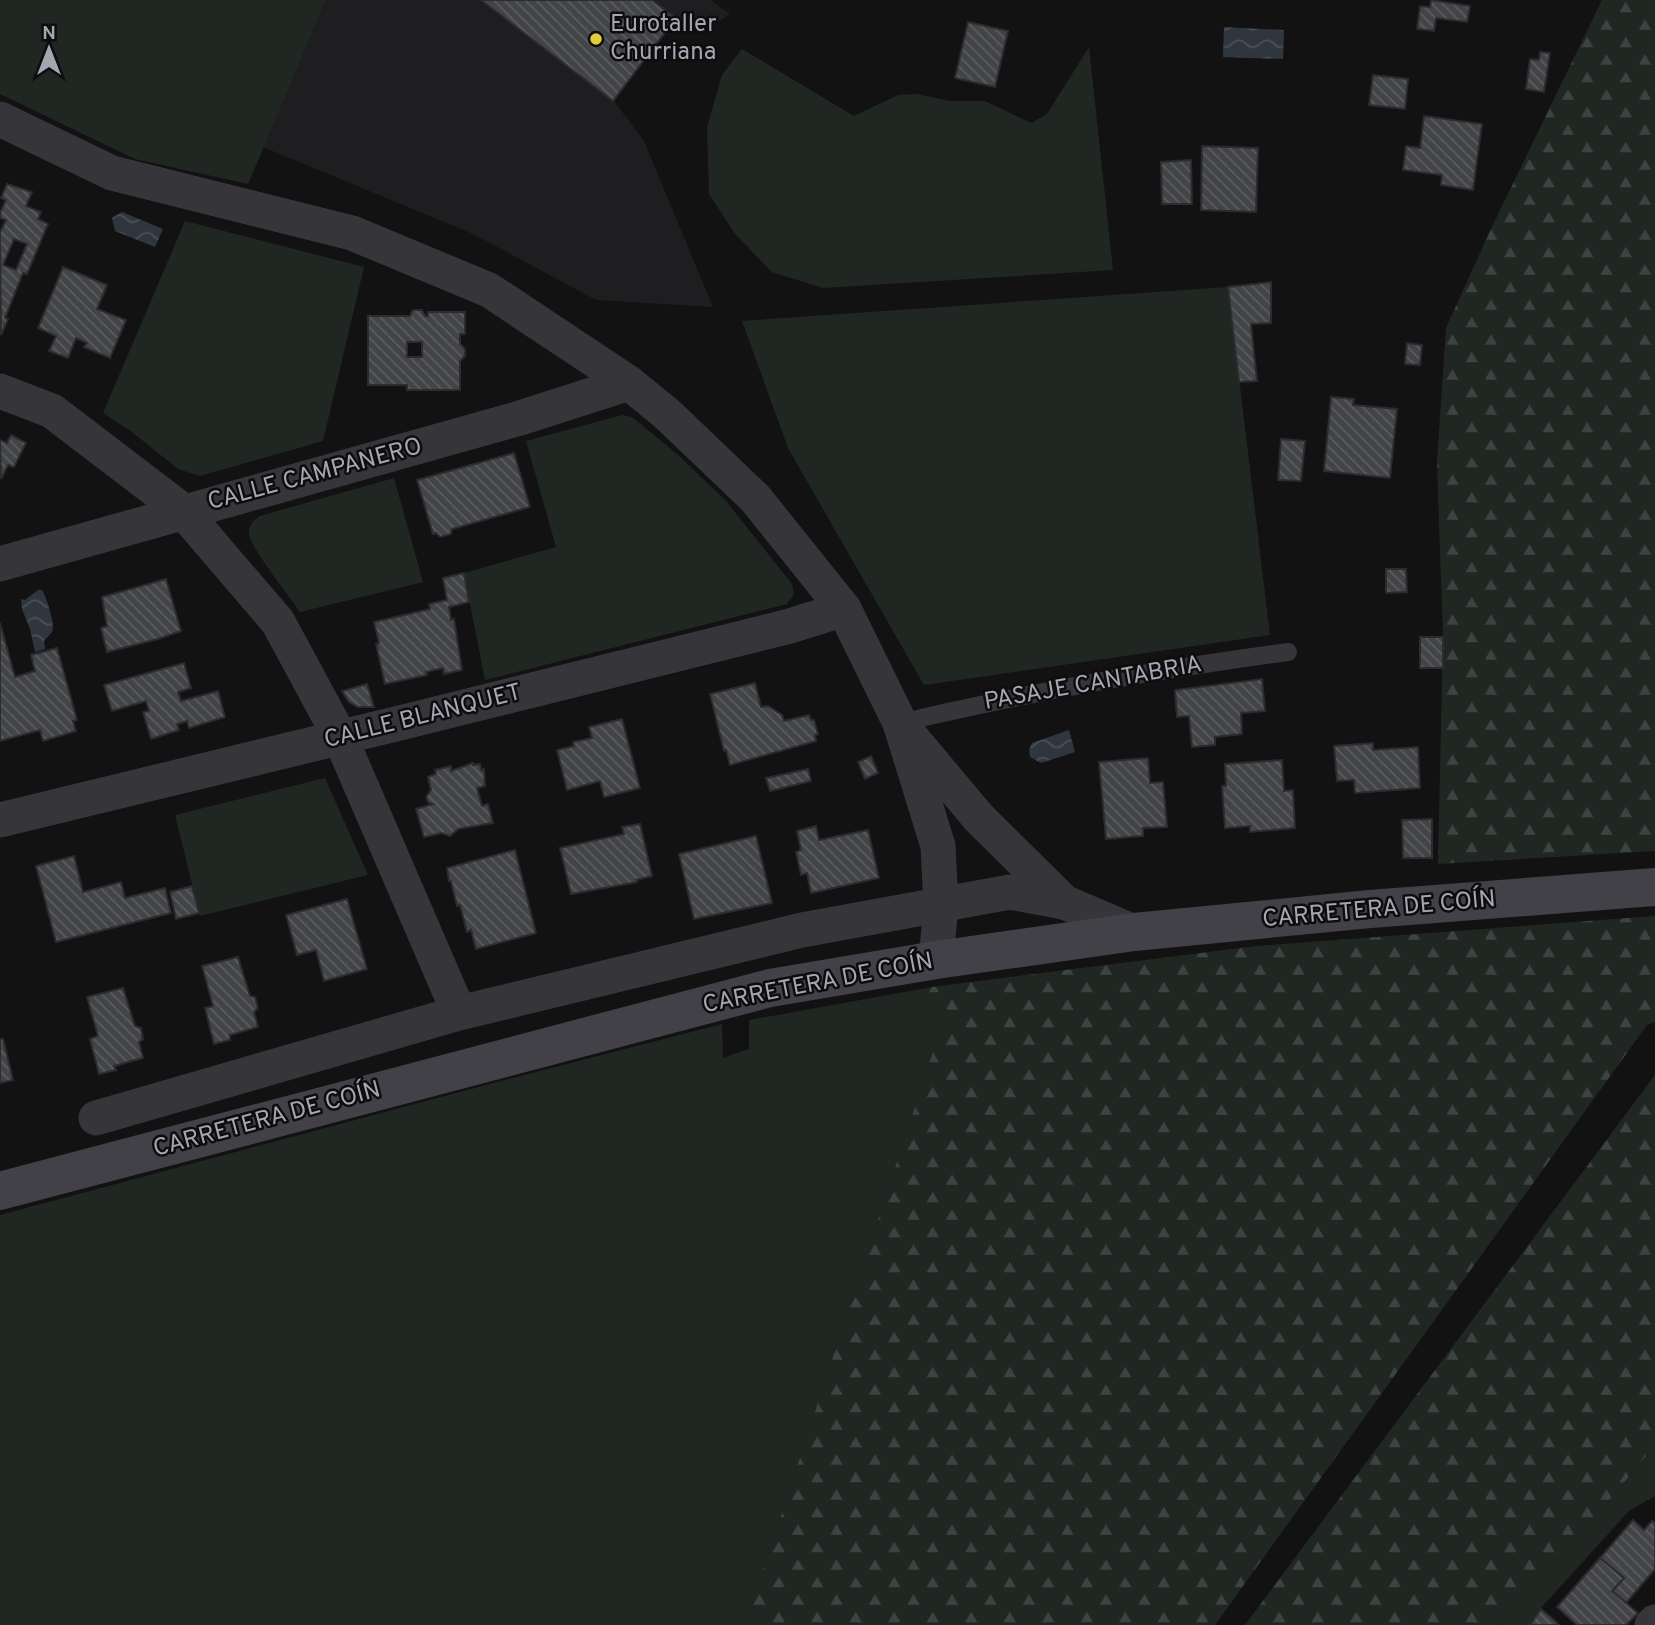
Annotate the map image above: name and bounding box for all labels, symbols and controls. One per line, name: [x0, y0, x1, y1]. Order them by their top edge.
place label: Eurotaller Churriana: [610, 10, 716, 68]
north arrow: [14, 14, 84, 84]
text: N: [42, 22, 56, 46]
marker: Eurotaller Churriana: [588, 31, 604, 47]
street label: CALLE CAMPANERO: [204, 432, 426, 518]
street label: PASAJE CANTABRIA: [982, 650, 1204, 718]
street label: CALLE BLANQUET: [321, 678, 525, 756]
street label: CARRETERA DE COÍN: [1261, 883, 1497, 935]
street label: CARRETERA DE COÍN: [700, 945, 936, 1021]
street label: CARRETERA DE COÍN: [150, 1073, 384, 1165]

